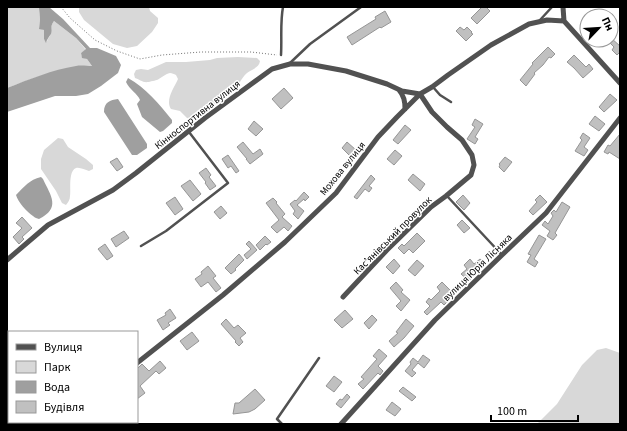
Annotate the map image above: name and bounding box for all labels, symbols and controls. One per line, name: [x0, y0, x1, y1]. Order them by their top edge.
north arrow: [579, 8, 619, 48]
text: Пн: [598, 15, 617, 33]
street label: Кінноспортивна вулиця: [152, 77, 243, 153]
street label: Мохова вулиця: [317, 139, 369, 199]
street label: Касʼянівський провулок: [350, 193, 435, 278]
street label: вулиця Юрія Лісняка: [440, 231, 515, 305]
legend: [8, 331, 138, 423]
text: Вулиця: [44, 339, 82, 356]
text: Парк: [44, 359, 70, 376]
text: Вода: [44, 379, 70, 396]
scale bar: [491, 397, 578, 423]
text: Будівля: [44, 399, 84, 416]
text: 100 m: [497, 403, 527, 420]

